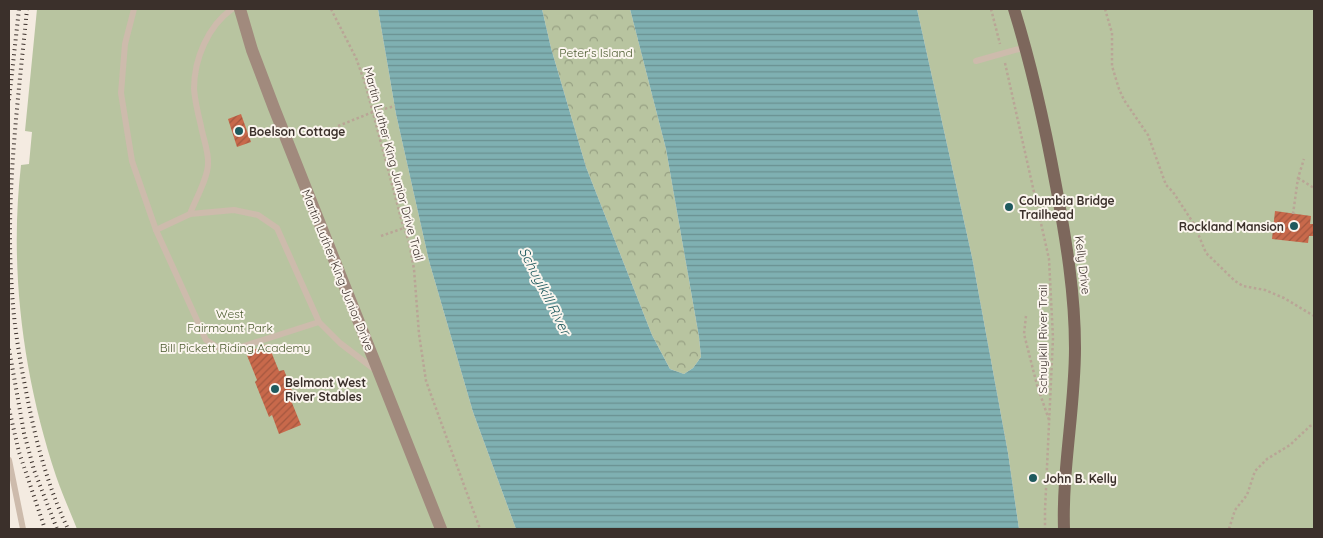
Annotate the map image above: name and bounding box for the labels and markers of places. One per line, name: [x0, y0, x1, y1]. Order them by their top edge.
place label: Boelson Cottage: [249, 124, 345, 139]
marker: Boelson Cottage: [233, 125, 245, 137]
place label: Columbia Bridge Trailhead: [1019, 193, 1115, 222]
marker: Columbia Bridge Trailhead: [1003, 201, 1015, 213]
place label: Rockland Mansion: [1179, 219, 1284, 234]
marker: Rockland Mansion: [1288, 220, 1300, 232]
place label: Belmont West River Stables: [285, 375, 366, 404]
marker: Belmont West River Stables: [269, 383, 281, 395]
place label: John B. Kelly: [1043, 471, 1117, 486]
marker: John B. Kelly: [1027, 472, 1039, 484]

